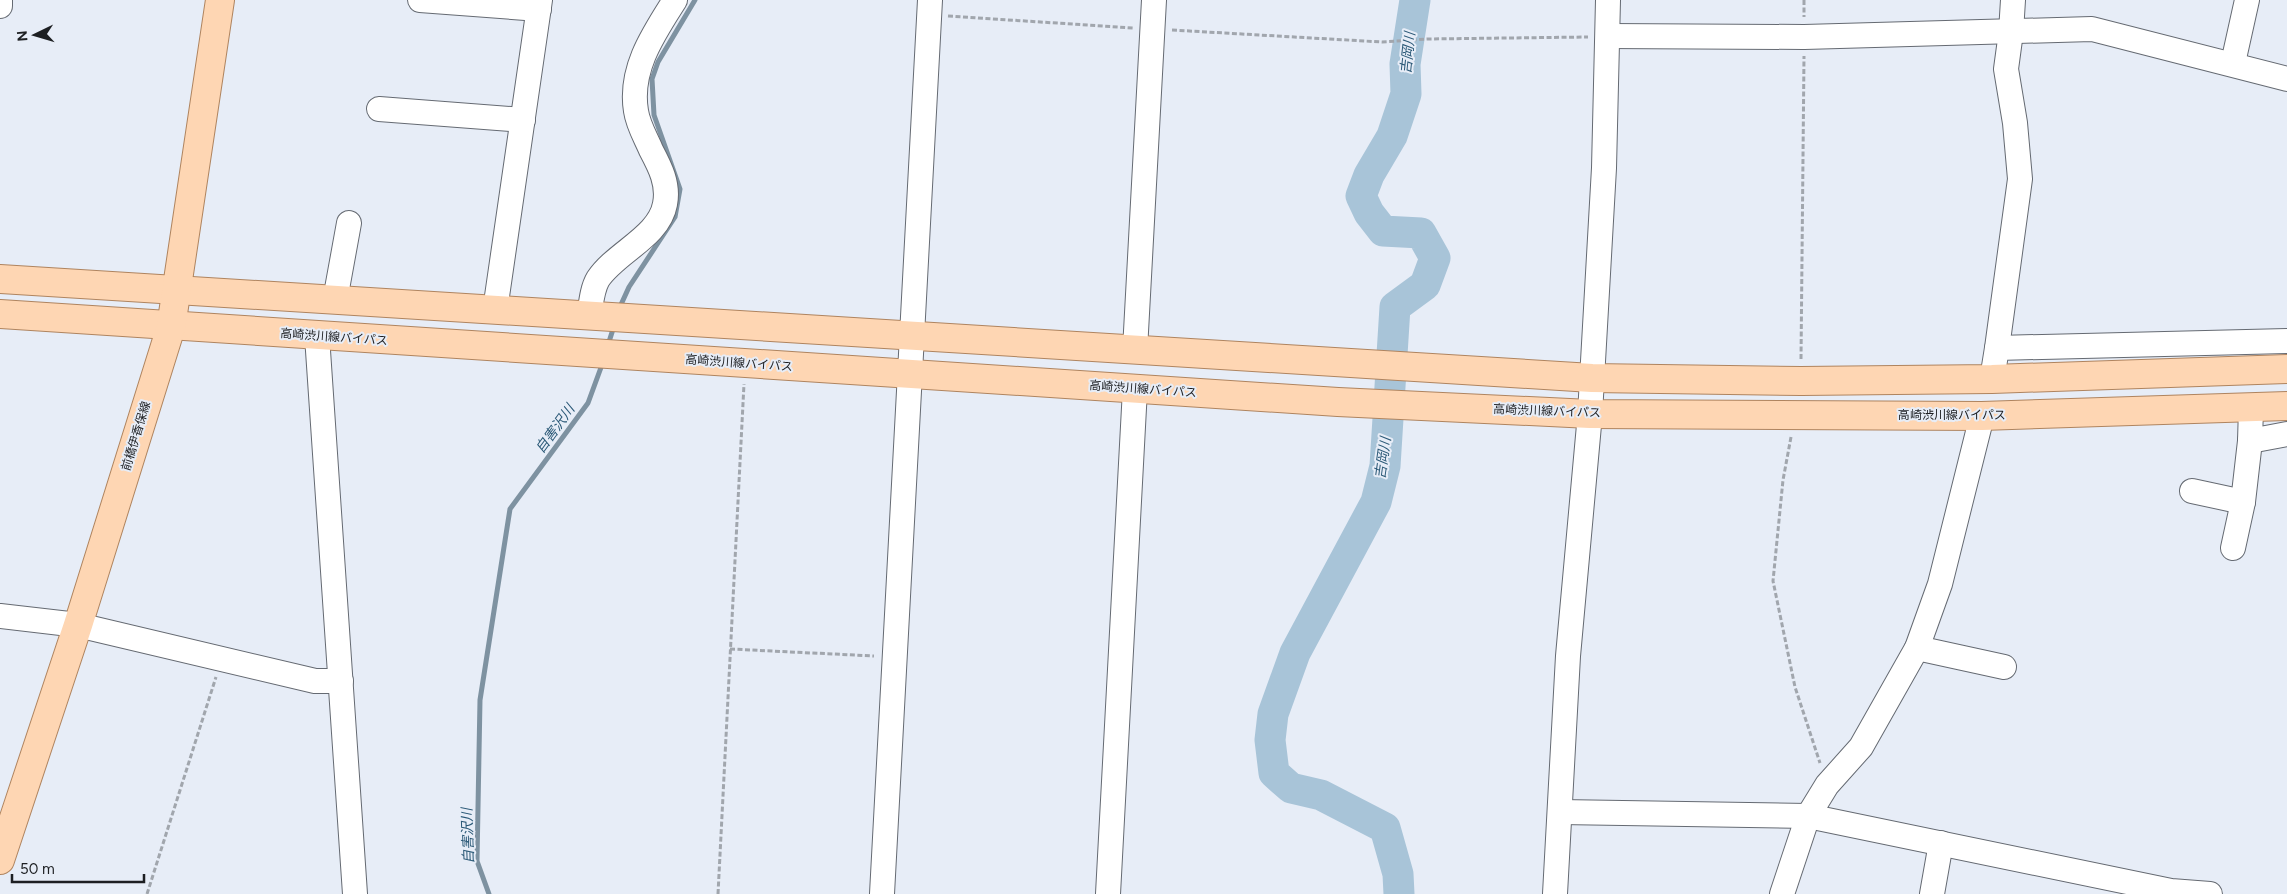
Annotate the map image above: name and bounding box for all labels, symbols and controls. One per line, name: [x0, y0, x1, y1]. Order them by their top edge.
north arrow: [10, 10, 60, 60]
water label: 吉岡川: [1397, 29, 1419, 75]
text: N: [14, 30, 31, 42]
street label: 高崎渋川線バイパス: [280, 326, 388, 348]
street label: 高崎渋川線バイパス: [685, 352, 793, 374]
street label: 高崎渋川線バイパス: [1089, 378, 1197, 400]
street label: 前橋伊香保線: [119, 400, 153, 472]
water label: 自害沢川: [532, 400, 580, 457]
street label: 高崎渋川線バイパス: [1493, 402, 1601, 420]
street label: 高崎渋川線バイパス: [1898, 408, 2006, 422]
water label: 吉岡川: [1372, 434, 1395, 480]
water label: 自害沢川: [458, 806, 477, 864]
scale bar: [12, 852, 145, 884]
text: 50 m: [20, 860, 55, 878]

